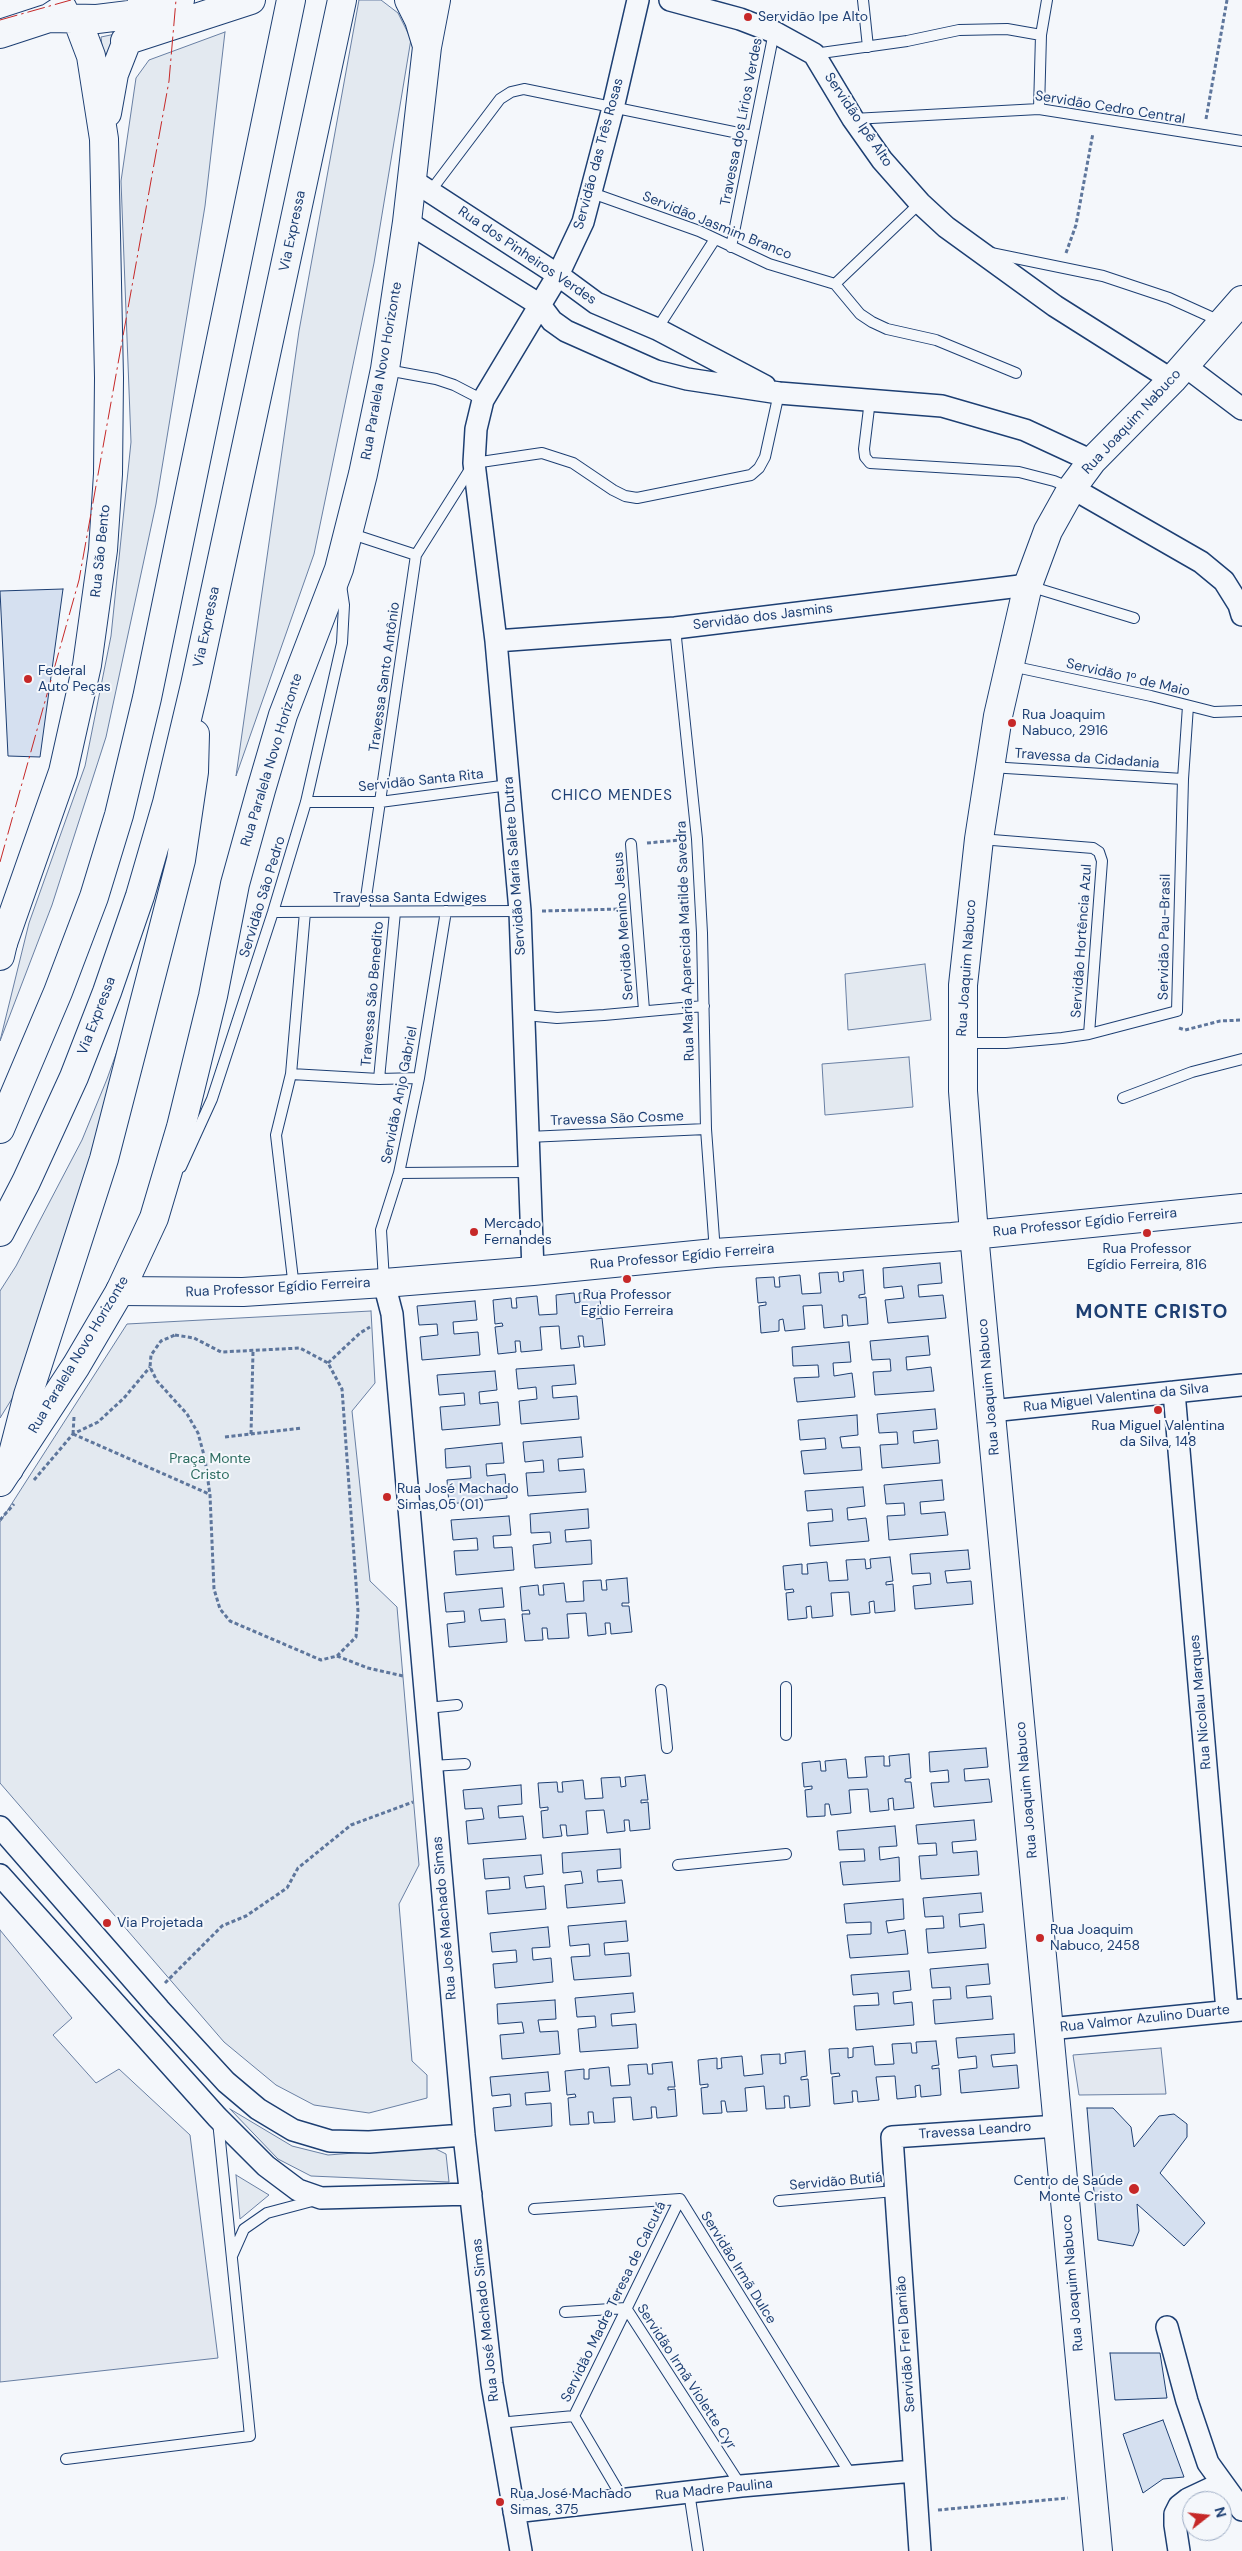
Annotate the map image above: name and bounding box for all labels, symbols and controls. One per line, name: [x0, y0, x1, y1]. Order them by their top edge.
place label: Servidão Ipe Alto: [758, 9, 868, 25]
marker: Servidão Ipe Alto: [742, 11, 754, 23]
street label: Travessa dos Lírios Verdes: [717, 36, 767, 208]
street label: Servidão Ipê Alto: [820, 70, 896, 170]
street label: Servidão das Três Rosas: [571, 76, 627, 232]
street label: Servidão Cedro Central: [1034, 88, 1186, 128]
street label: Servidão Jasmim Branco: [640, 188, 794, 264]
street label: Via Expressa: [276, 189, 310, 273]
street label: Rua dos Pinheiros Verdes: [455, 203, 599, 309]
street label: Rua Paralela Novo Horizonte: [358, 281, 406, 461]
street label: Rua Joaquim Nabuco: [1079, 366, 1185, 478]
street label: Rua São Bento: [88, 504, 114, 598]
street label: Via Expressa: [190, 585, 224, 669]
street label: Servidão dos Jasmins: [692, 600, 834, 634]
street label: Travessa Santo Antônio: [366, 601, 404, 753]
street label: Servidão 1º de Maio: [1065, 656, 1191, 700]
place label: Federal Auto Peças: [38, 663, 111, 696]
street label: Rua Paralela Novo Horizonte: [238, 671, 306, 849]
marker: Federal Auto Peças: [22, 673, 34, 685]
place label: Rua Joaquim Nabuco, 2916: [1022, 707, 1108, 740]
marker: Rua Joaquim Nabuco, 2916: [1006, 717, 1018, 729]
street label: Travessa da Cidadania: [1014, 746, 1160, 772]
street label: Servidão Santa Rita: [358, 766, 484, 796]
street label: Servidão Maria Salete Dutra: [500, 776, 530, 956]
district label: CHICO MENDES: [550, 787, 674, 805]
street label: Rua Maria Aparecida Matilde Savedra: [673, 820, 699, 1062]
street label: Servidão São Pedro: [237, 834, 289, 960]
street label: Servidão Menino Jesus: [610, 851, 638, 1001]
street label: Servidão Hortência Azul: [1068, 863, 1096, 1019]
street label: Servidão Pau-Brasil: [1156, 874, 1174, 1000]
street label: Travessa Santa Edwiges: [333, 890, 487, 906]
street label: Rua Joaquim Nabuco: [954, 899, 980, 1037]
street label: Travessa São Benedito: [358, 921, 388, 1067]
street label: Via Expressa: [74, 975, 120, 1057]
street label: Servidão Anjo Gabriel: [378, 1025, 422, 1165]
street label: Travessa São Cosme: [550, 1108, 684, 1130]
street label: Rua Professor Egídio Ferreira: [992, 1205, 1178, 1241]
place label: Mercado Fernandes: [484, 1216, 552, 1248]
marker: Mercado Fernandes: [468, 1226, 480, 1238]
marker: Rua Professor Egídio Ferreira, 816: [1141, 1227, 1153, 1239]
street label: Rua Professor Egídio Ferreira: [589, 1241, 775, 1273]
place label: Rua Professor Egídio Ferreira, 816: [1087, 1241, 1207, 1274]
street label: Rua Paralela Novo Horizonte: [25, 1273, 133, 1437]
marker: Rua Professor Egidio Ferreira: [621, 1273, 633, 1285]
street label: Rua Professor Egídio Ferreira: [185, 1275, 371, 1301]
place label: Rua Professor Egidio Ferreira: [581, 1287, 673, 1320]
district label: MONTE CRISTO: [1074, 1302, 1230, 1324]
street label: Rua Joaquim Nabuco: [975, 1318, 1003, 1456]
street label: Rua Miguel Valentina da Silva: [1022, 1380, 1210, 1416]
marker: Rua Miguel Valentina da Silva, 148: [1152, 1404, 1164, 1416]
place label: Rua Miguel Valentina da Silva, 148: [1091, 1418, 1225, 1450]
park label: Praça Monte Cristo: [169, 1451, 251, 1484]
place label: Rua José Machado Simas,05 (01): [397, 1481, 519, 1514]
marker: Rua José Machado Simas,05 (01): [381, 1491, 393, 1503]
street label: Rua Nicolau Marques: [1187, 1634, 1215, 1770]
street label: Rua Joaquim Nabuco: [1013, 1721, 1041, 1859]
street label: Rua José Machado Simas: [429, 1835, 461, 2001]
place label: Via Projetada: [117, 1915, 203, 1931]
marker: Via Projetada: [101, 1917, 113, 1929]
place label: Rua Joaquim Nabuco, 2458: [1050, 1922, 1140, 1954]
marker: Rua Joaquim Nabuco, 2458: [1034, 1932, 1046, 1944]
street label: Rua Valmor Azulino Duarte: [1059, 2002, 1231, 2036]
street label: Travessa Leandro: [918, 2119, 1032, 2143]
street label: Servidão Butiá: [789, 2170, 883, 2194]
place label: Centro de Saúde Monte Cristo: [1014, 2173, 1123, 2206]
marker: Centro de Saúde Monte Cristo: [1127, 2182, 1141, 2196]
street label: Servidão Madre Teresa de Calcutá: [558, 2199, 670, 2405]
street label: Servidão Irmã Dulce: [697, 2209, 779, 2327]
street label: Rua Joaquim Nabuco: [1059, 2214, 1087, 2352]
street label: Rua José Machado Simas: [469, 2237, 503, 2403]
street label: Servidão Frei Damião: [893, 2275, 919, 2413]
street label: Servidão Irmã Violette Cyr: [633, 2301, 739, 2453]
street label: Rua Madre Paulina: [654, 2475, 774, 2505]
place label: Rua José Machado Simas, 375: [510, 2486, 632, 2518]
north arrow: [1182, 2491, 1232, 2541]
marker: Rua José Machado Simas, 375: [494, 2496, 506, 2508]
text: N: [1210, 2505, 1231, 2520]

